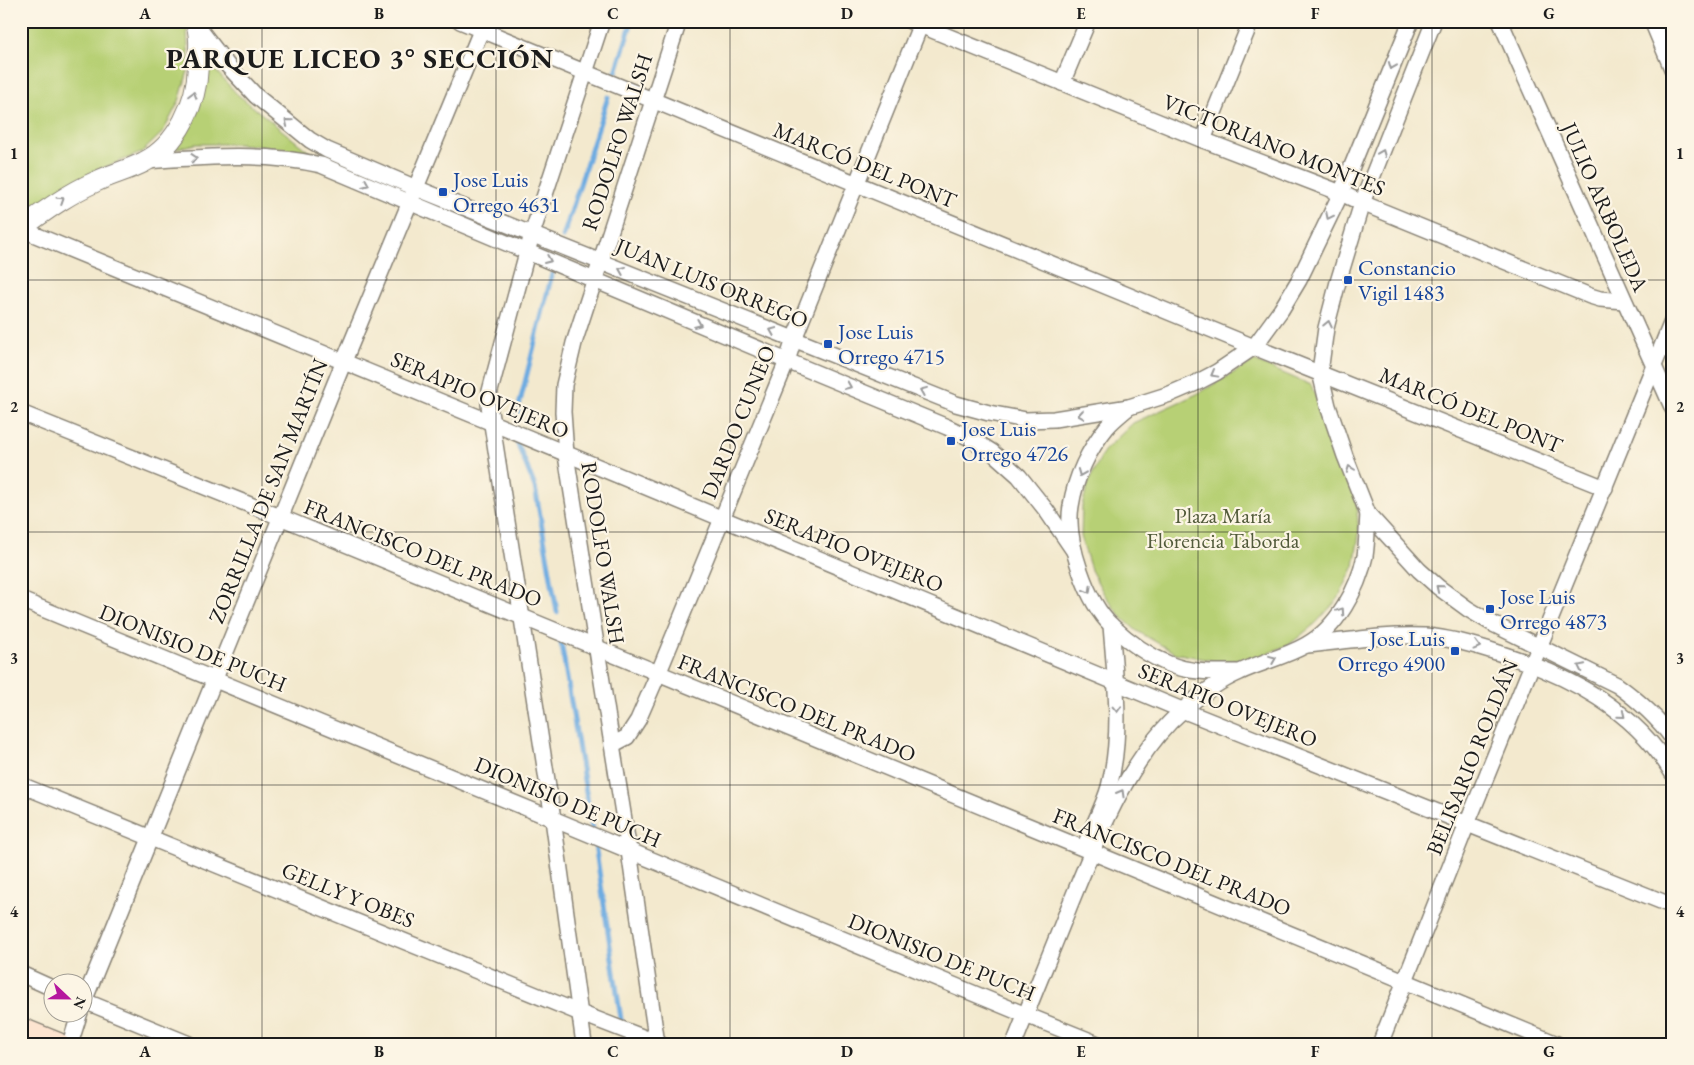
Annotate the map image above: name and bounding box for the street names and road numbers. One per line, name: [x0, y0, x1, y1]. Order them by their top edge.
street label: RODOLFO WALSH: [575, 50, 659, 234]
street label: VICTORIANO MONTES: [1159, 87, 1389, 203]
street label: MARCÓ DEL PONT: [769, 115, 961, 215]
street label: JULIO ARBOLEDA: [1554, 116, 1656, 297]
street label: JUAN LUIS ORREGO: [610, 230, 813, 335]
street label: DARDO CUNEO: [694, 341, 782, 503]
street label: SERAPIO OVEJERO: [387, 344, 573, 446]
street label: ZORRILLA DE SAN MARTÍN: [202, 354, 335, 628]
street label: MARCÓ DEL PONT: [1375, 360, 1567, 460]
street label: RODOLFO WALSH: [574, 460, 632, 646]
street label: FRANCISCO DEL PRADO: [300, 492, 546, 614]
street label: SERAPIO OVEJERO: [760, 501, 948, 599]
street label: DIONISIO DE PUCH: [95, 597, 291, 699]
street label: FRANCISCO DEL PRADO: [674, 647, 920, 769]
street label: BELISARIO ROLDÁN: [1419, 654, 1525, 859]
street label: SERAPIO OVEJERO: [1134, 656, 1322, 754]
street label: DIONISIO DE PUCH: [470, 750, 666, 854]
street label: FRANCISCO DEL PRADO: [1049, 801, 1295, 923]
street label: GELLY Y OBES: [277, 855, 419, 935]
street label: DIONISIO DE PUCH: [844, 906, 1040, 1008]

